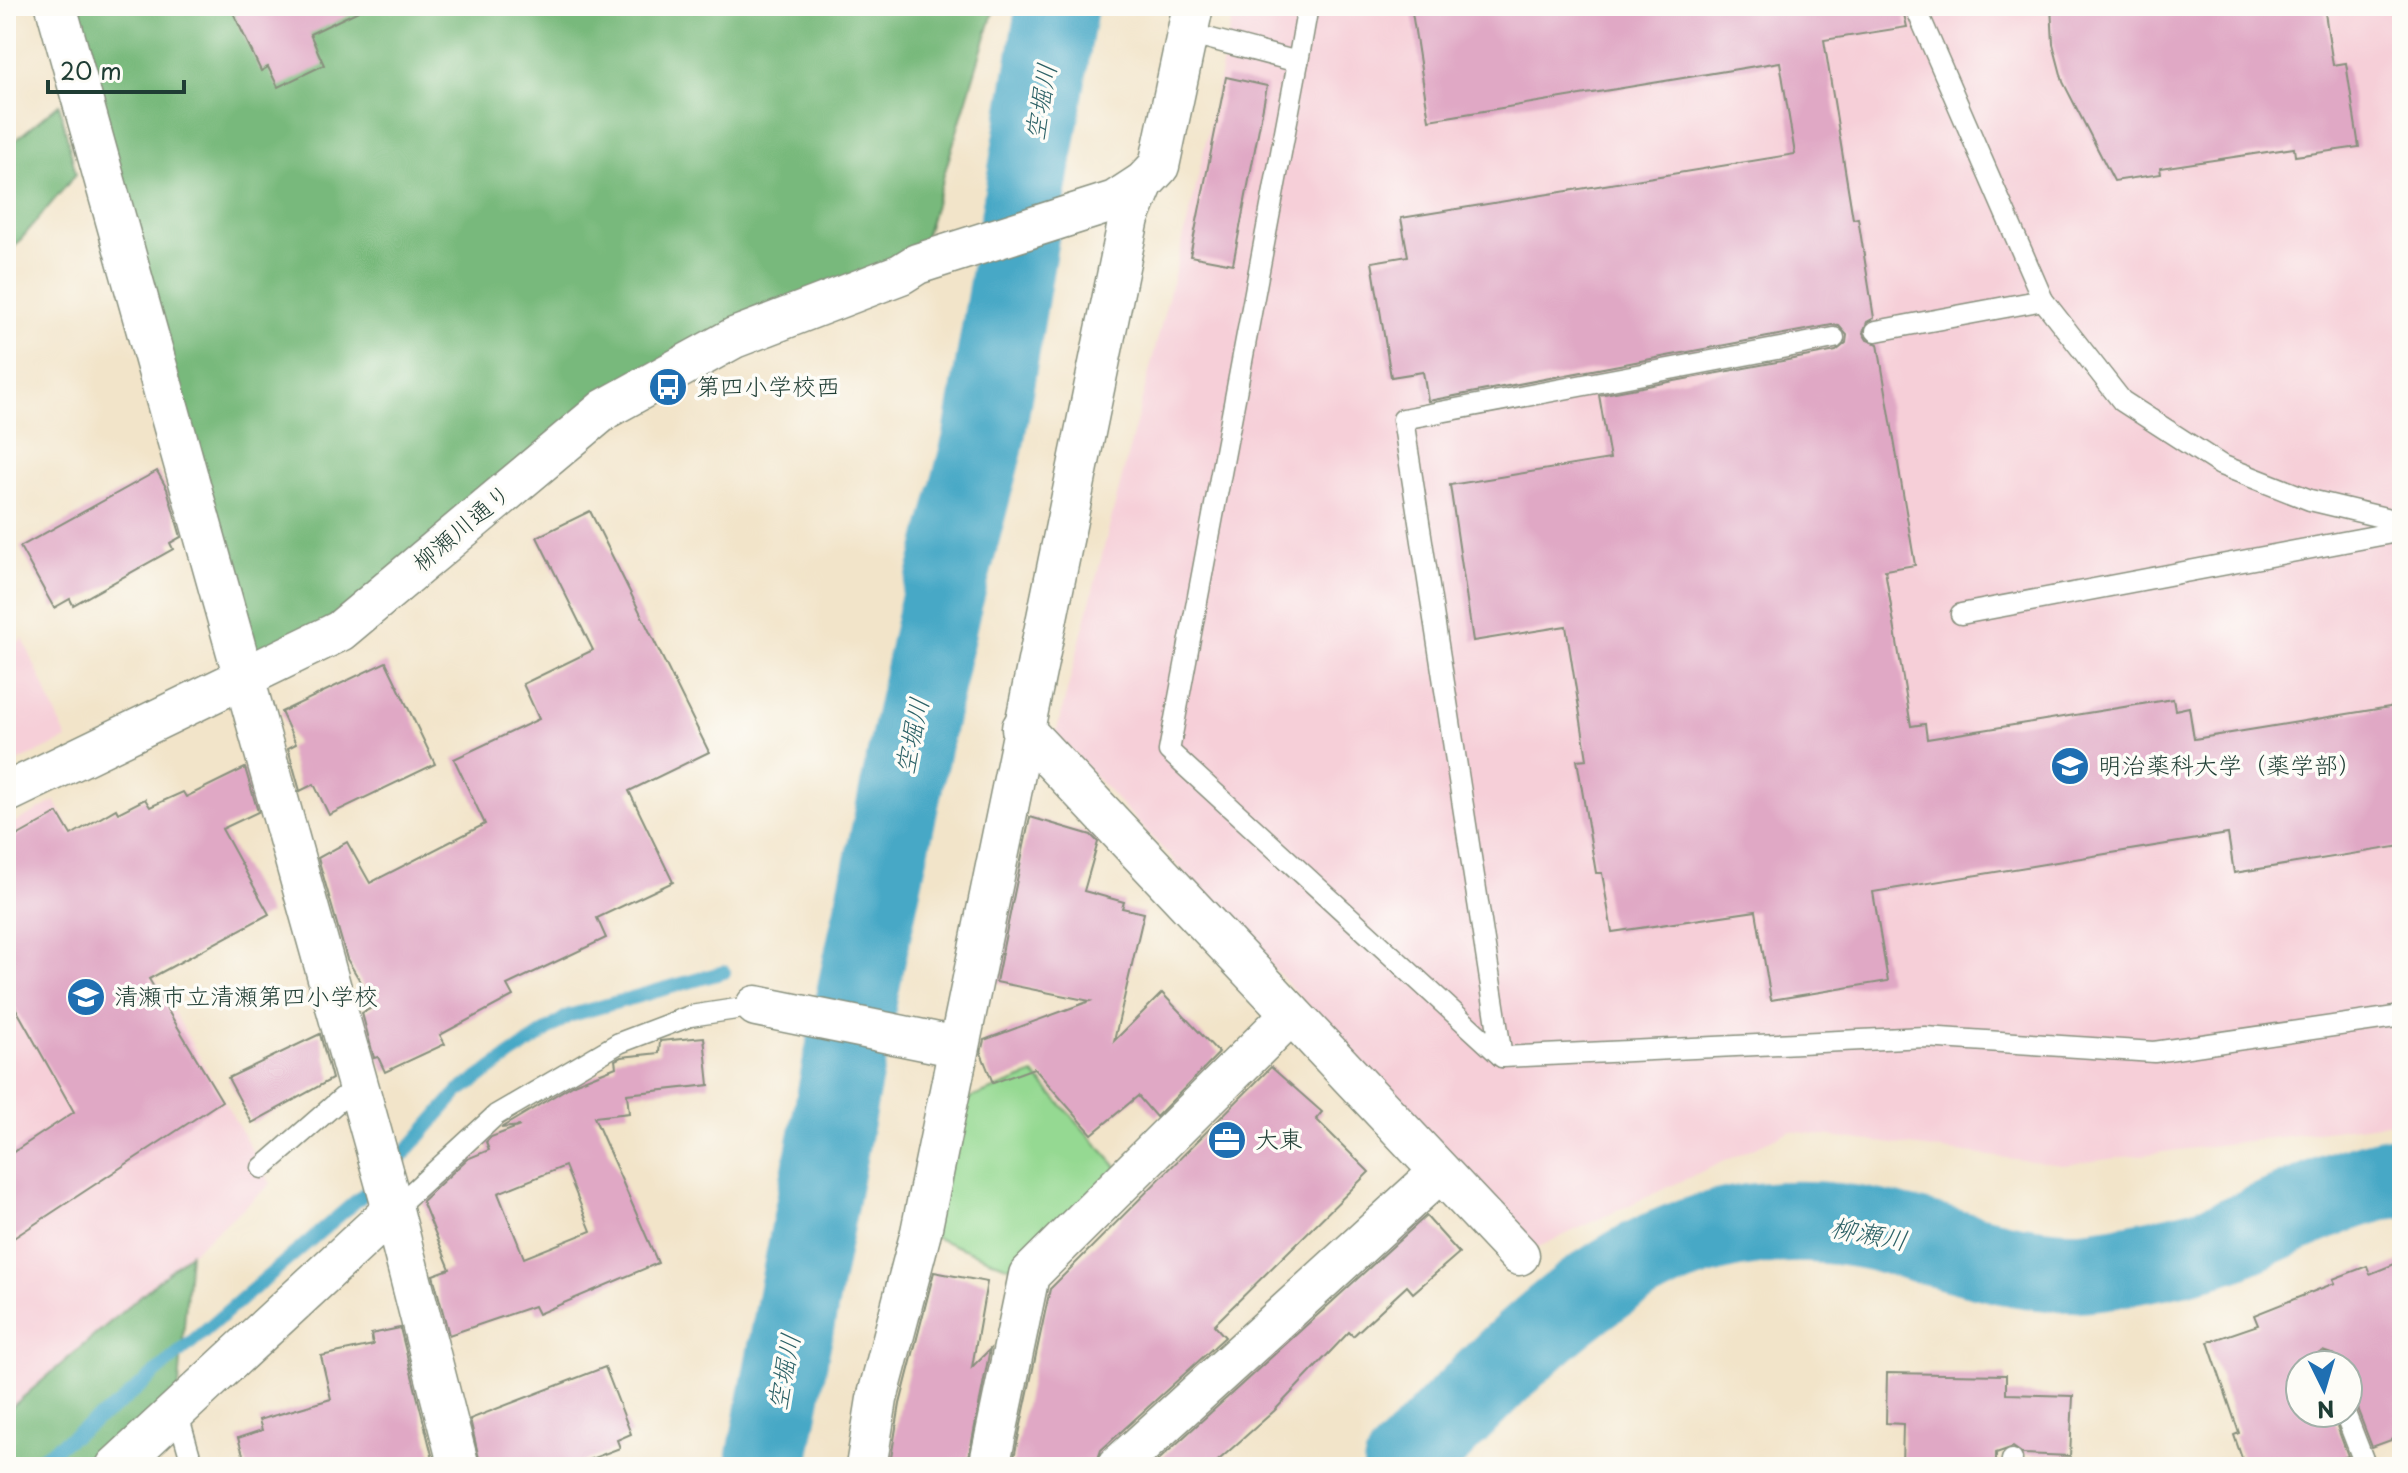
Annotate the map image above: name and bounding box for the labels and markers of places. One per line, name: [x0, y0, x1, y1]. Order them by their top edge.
bus stop icon: 第四小学校西: [647, 366, 689, 408]
place label: 第四小学校西: [696, 367, 840, 403]
school or university icon: 明治薬科大学（薬学部）: [2049, 745, 2091, 787]
place label: 明治薬科大学（薬学部）: [2098, 746, 2362, 782]
school or university icon: 清瀬市立清瀬第四小学校: [65, 976, 107, 1018]
place label: 清瀬市立清瀬第四小学校: [114, 977, 378, 1013]
office icon: 大東: [1206, 1119, 1248, 1161]
place label: 大東: [1255, 1120, 1303, 1156]

